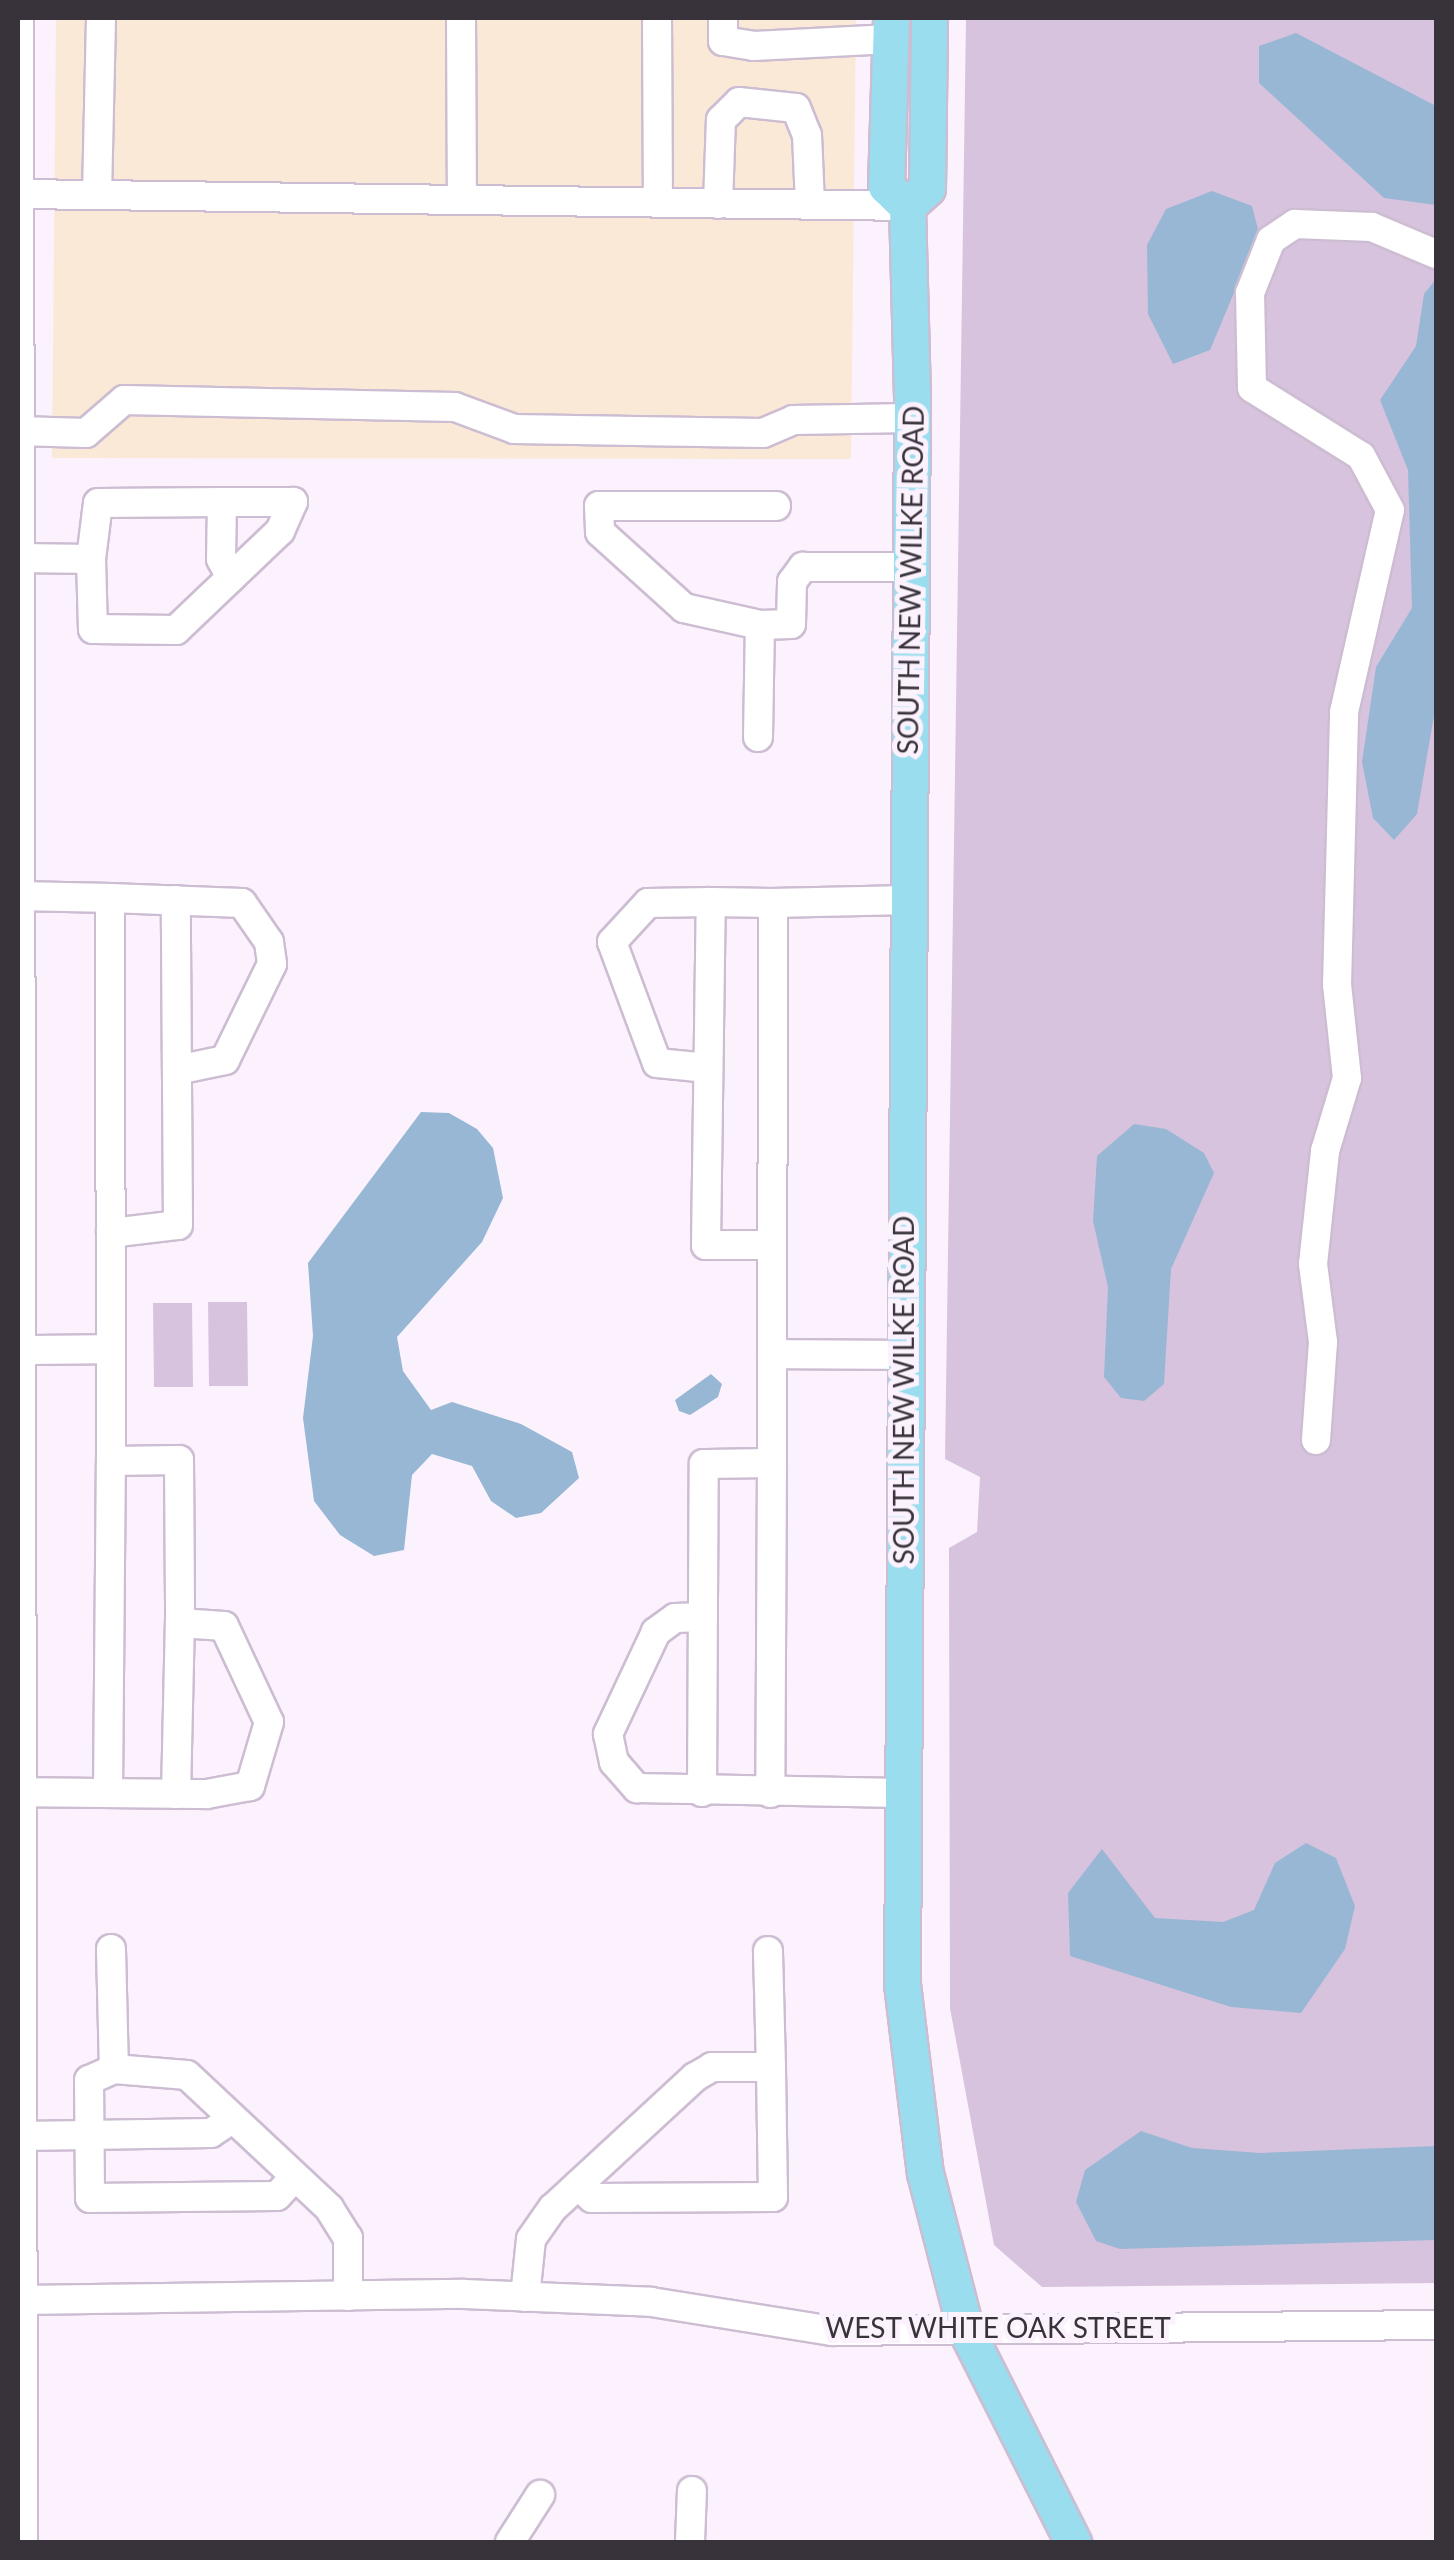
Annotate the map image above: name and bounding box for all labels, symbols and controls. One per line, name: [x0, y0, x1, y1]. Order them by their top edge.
street label: SOUTH NEW WILKE ROAD: [890, 405, 930, 755]
street label: SOUTH NEW WILKE ROAD: [886, 1215, 920, 1565]
street label: WEST WHITE OAK STREET: [825, 2310, 1171, 2344]

